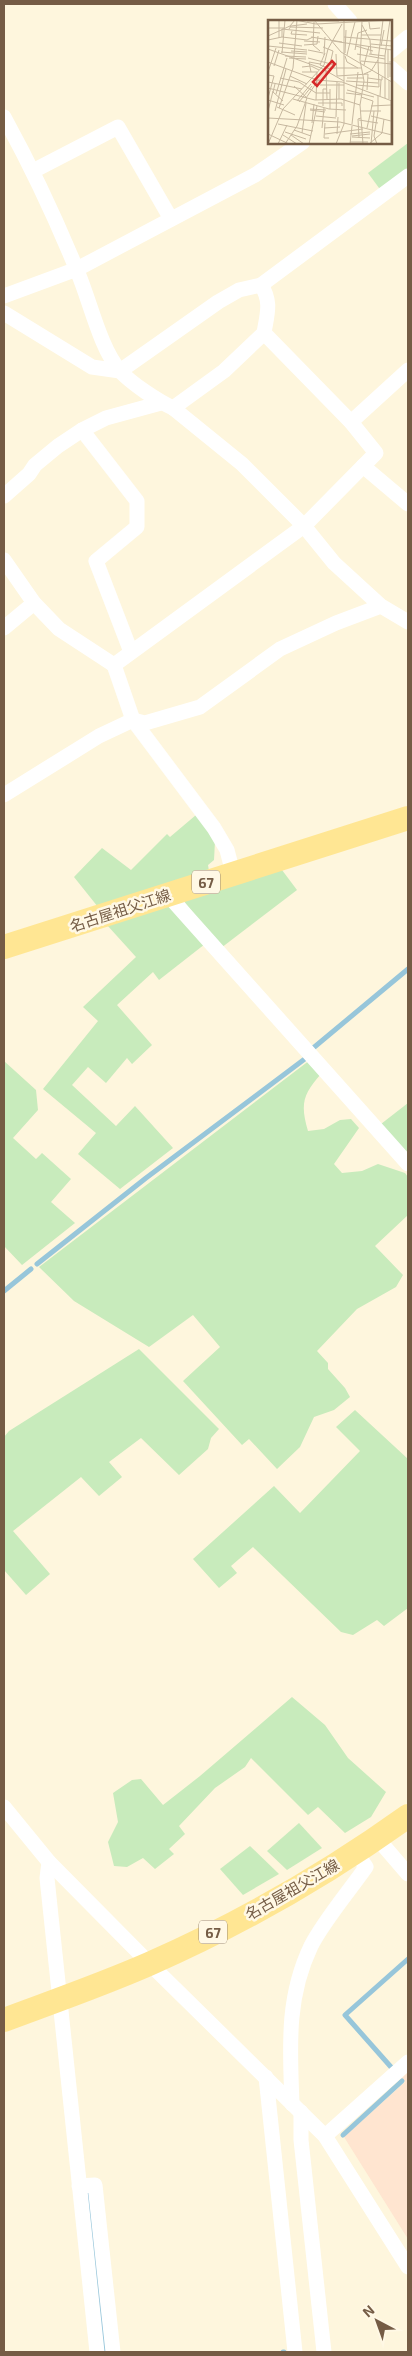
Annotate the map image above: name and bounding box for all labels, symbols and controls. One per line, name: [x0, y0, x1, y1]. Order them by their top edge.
inset map: [268, 20, 392, 144]
road number: 67: [192, 870, 220, 894]
street label: 名古屋祖父江線: [67, 885, 173, 935]
street label: 名古屋祖父江線: [242, 1855, 342, 1923]
road number: 67: [199, 1920, 227, 1944]
north arrow: [352, 2296, 402, 2346]
text: N: [359, 2301, 378, 2321]

